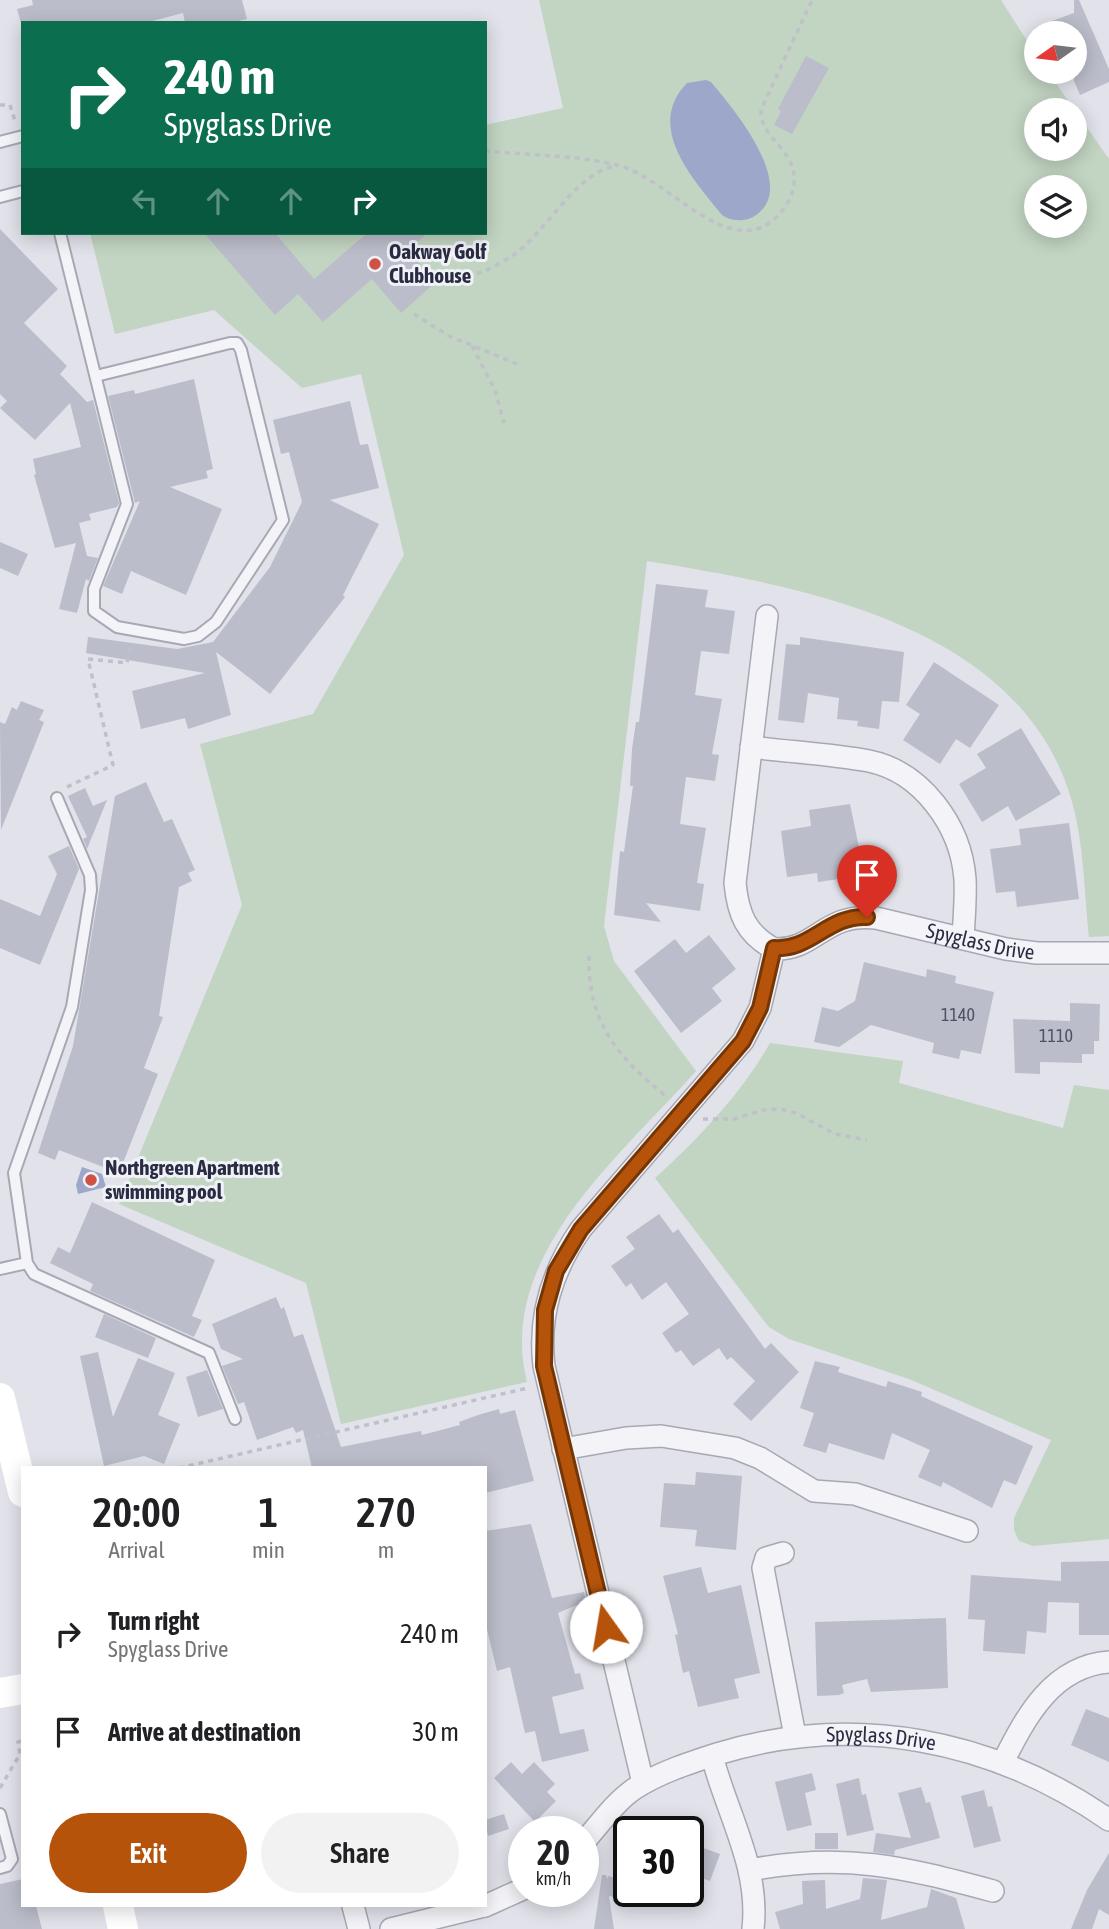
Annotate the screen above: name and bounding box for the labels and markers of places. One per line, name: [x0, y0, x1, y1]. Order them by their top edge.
place label: Oakway Golf Clubhouse: [389, 239, 486, 287]
marker: Oakway Golf Clubhouse: [367, 256, 383, 272]
pin: [837, 845, 897, 917]
place label: Northgreen Apartment swimming pool: [105, 1155, 280, 1203]
marker: Northgreen Apartment swimming pool: [83, 1172, 99, 1188]

